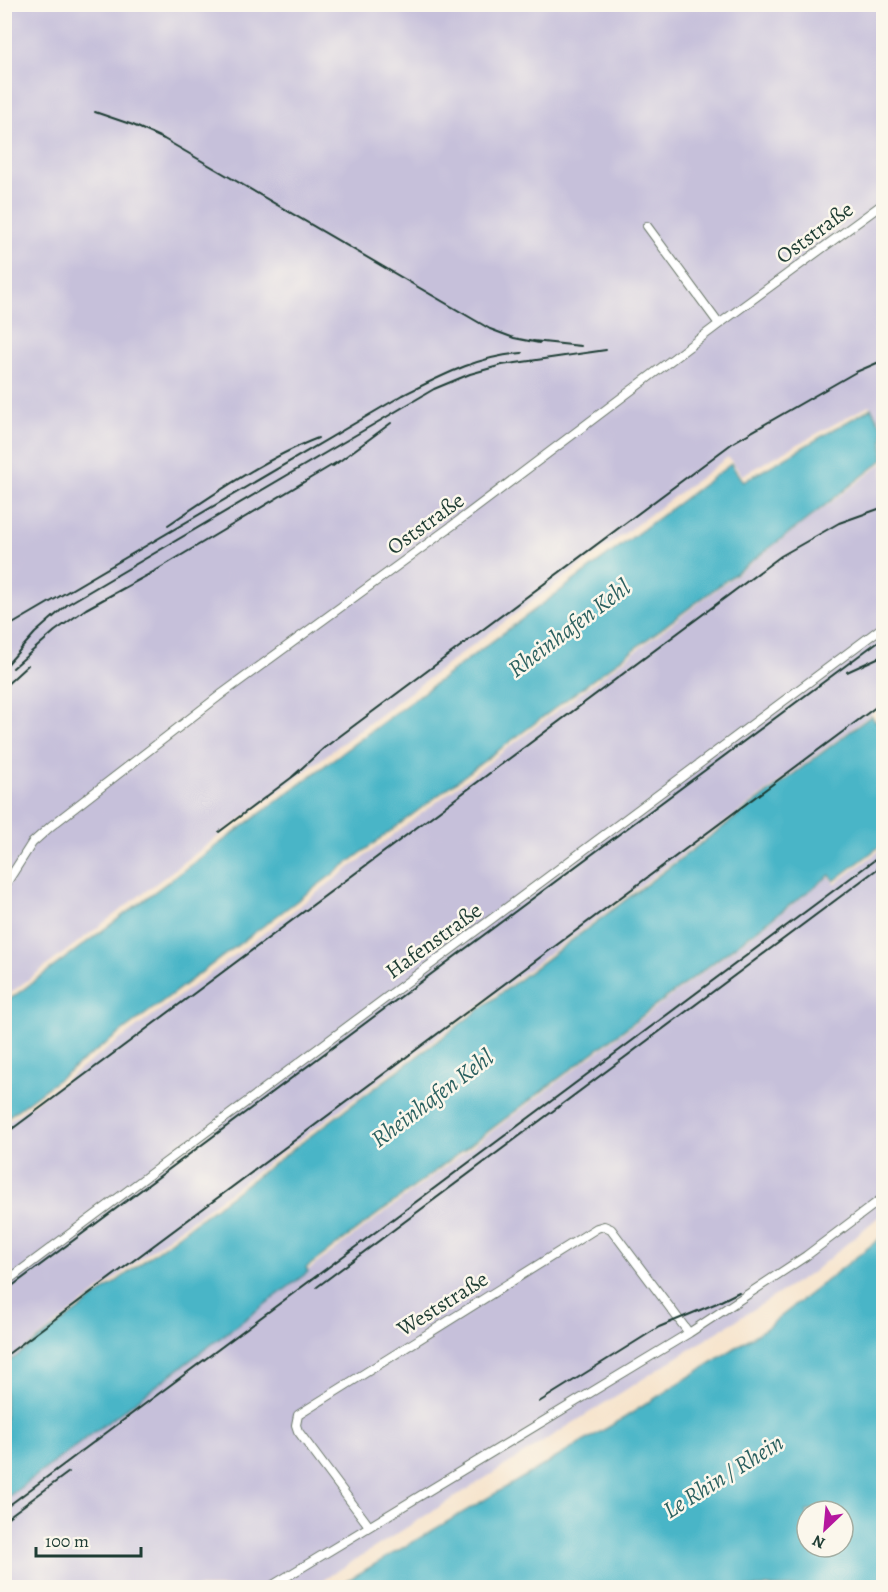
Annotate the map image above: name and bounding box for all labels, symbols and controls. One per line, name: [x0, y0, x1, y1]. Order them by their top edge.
street label: Oststraße: [770, 195, 859, 271]
street label: Oststraße: [381, 486, 470, 562]
water label: Rheinhafen Kehl: [501, 571, 637, 685]
street label: Hafenstraße: [379, 896, 488, 986]
water label: Rheinhafen Kehl: [364, 1041, 500, 1155]
street label: Weststraße: [390, 1264, 494, 1344]
water label: Le Rhin / Rhein: [657, 1426, 789, 1526]
north arrow: [795, 1499, 855, 1559]
scale bar: [36, 1520, 141, 1558]
text: 100 m: [45, 1529, 89, 1553]
text: N: [808, 1529, 829, 1554]

